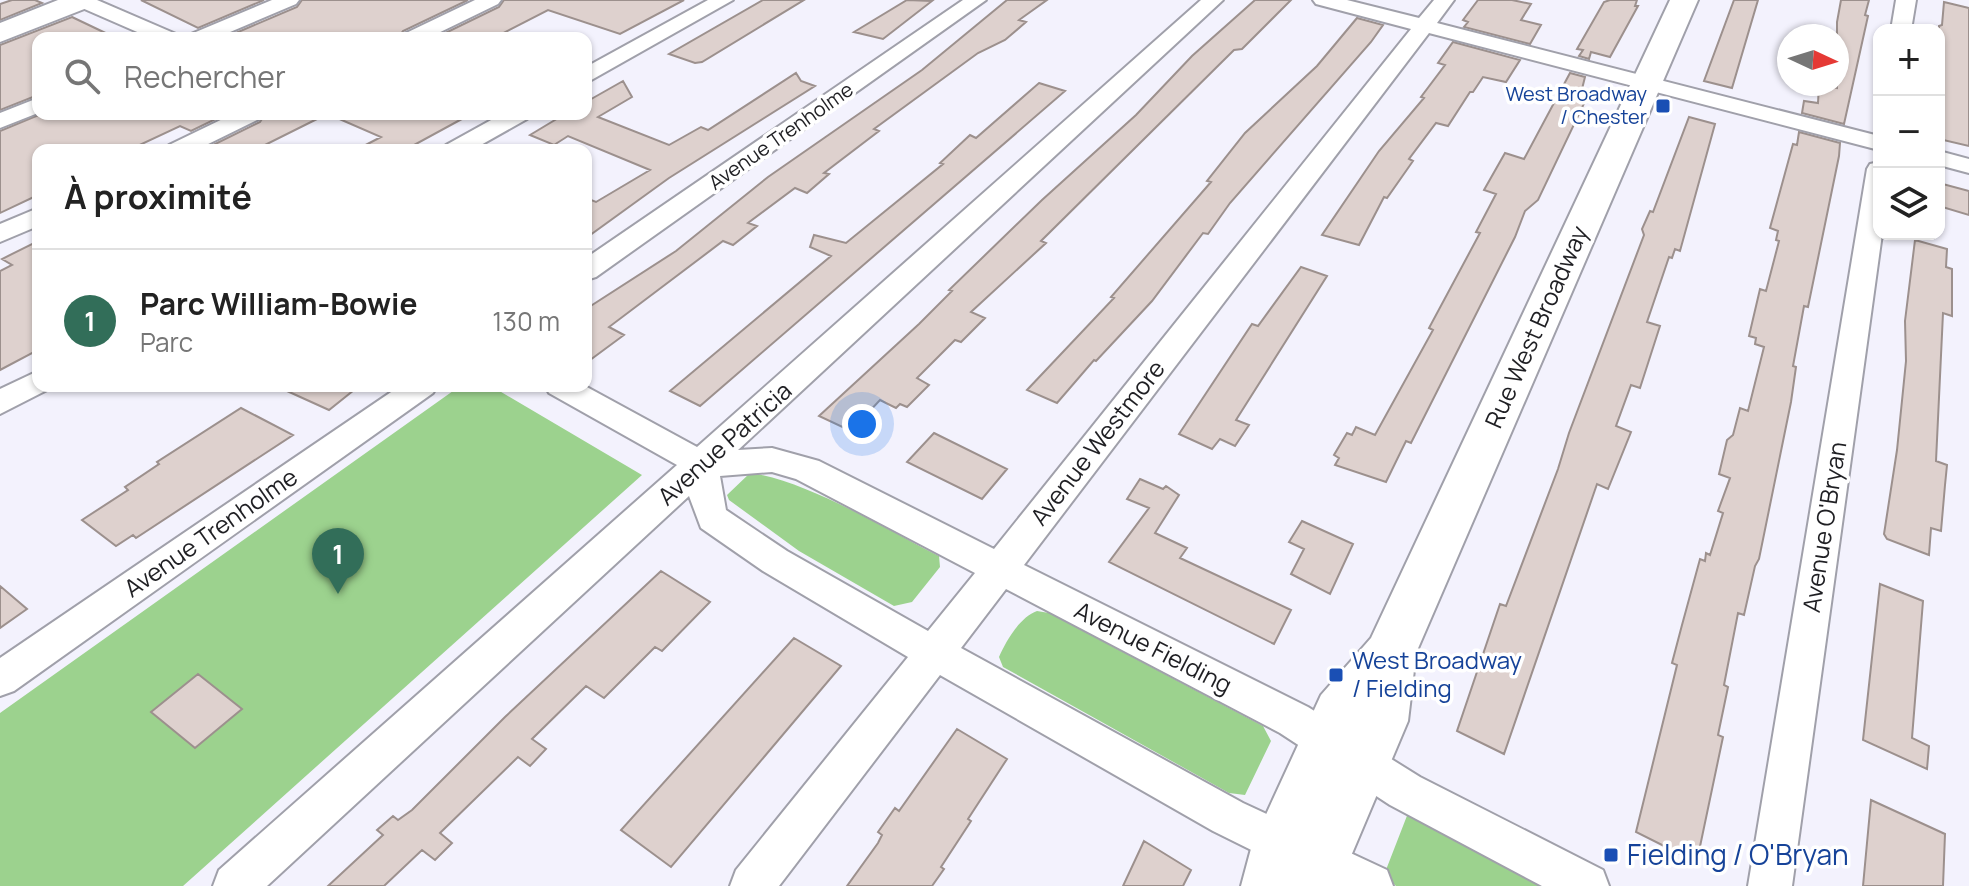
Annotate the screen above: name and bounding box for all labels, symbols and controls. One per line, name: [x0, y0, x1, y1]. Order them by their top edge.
north arrow: [1777, 24, 1849, 96]
map controls: [1873, 24, 1945, 240]
button: +: [1873, 24, 1945, 96]
search box: [32, 32, 592, 120]
icon: search: [60, 54, 104, 98]
text: Rechercher: [124, 56, 286, 97]
street label: Avenue Trenholme: [703, 76, 858, 196]
place label: West Broadway / Chester: [1505, 80, 1647, 130]
button: −: [1873, 96, 1945, 168]
marker: West Broadway / Chester: [1654, 97, 1672, 115]
button: layers: [1873, 168, 1945, 240]
text: À proximité: [64, 173, 252, 219]
street label: Rue West Broadway: [1476, 220, 1595, 433]
text: Parc William-Bowie: [140, 283, 418, 324]
text: 1: [84, 303, 96, 339]
text: 130 m: [492, 303, 560, 339]
text: Parc: [140, 324, 193, 360]
street label: Avenue Westmore: [1022, 353, 1172, 531]
street label: Avenue Patricia: [650, 374, 798, 512]
your location: [842, 404, 882, 444]
street label: Avenue O'Bryan: [1794, 439, 1853, 615]
street label: Avenue Trenholme: [117, 460, 303, 604]
pin: 1: [312, 528, 364, 594]
street label: Avenue Fielding: [1069, 593, 1238, 701]
place label: West Broadway / Fielding: [1352, 643, 1522, 704]
marker: West Broadway / Fielding: [1327, 666, 1345, 684]
place label: Fielding / O'Bryan: [1627, 835, 1849, 873]
marker: Fielding / O'Bryan: [1602, 846, 1620, 864]

